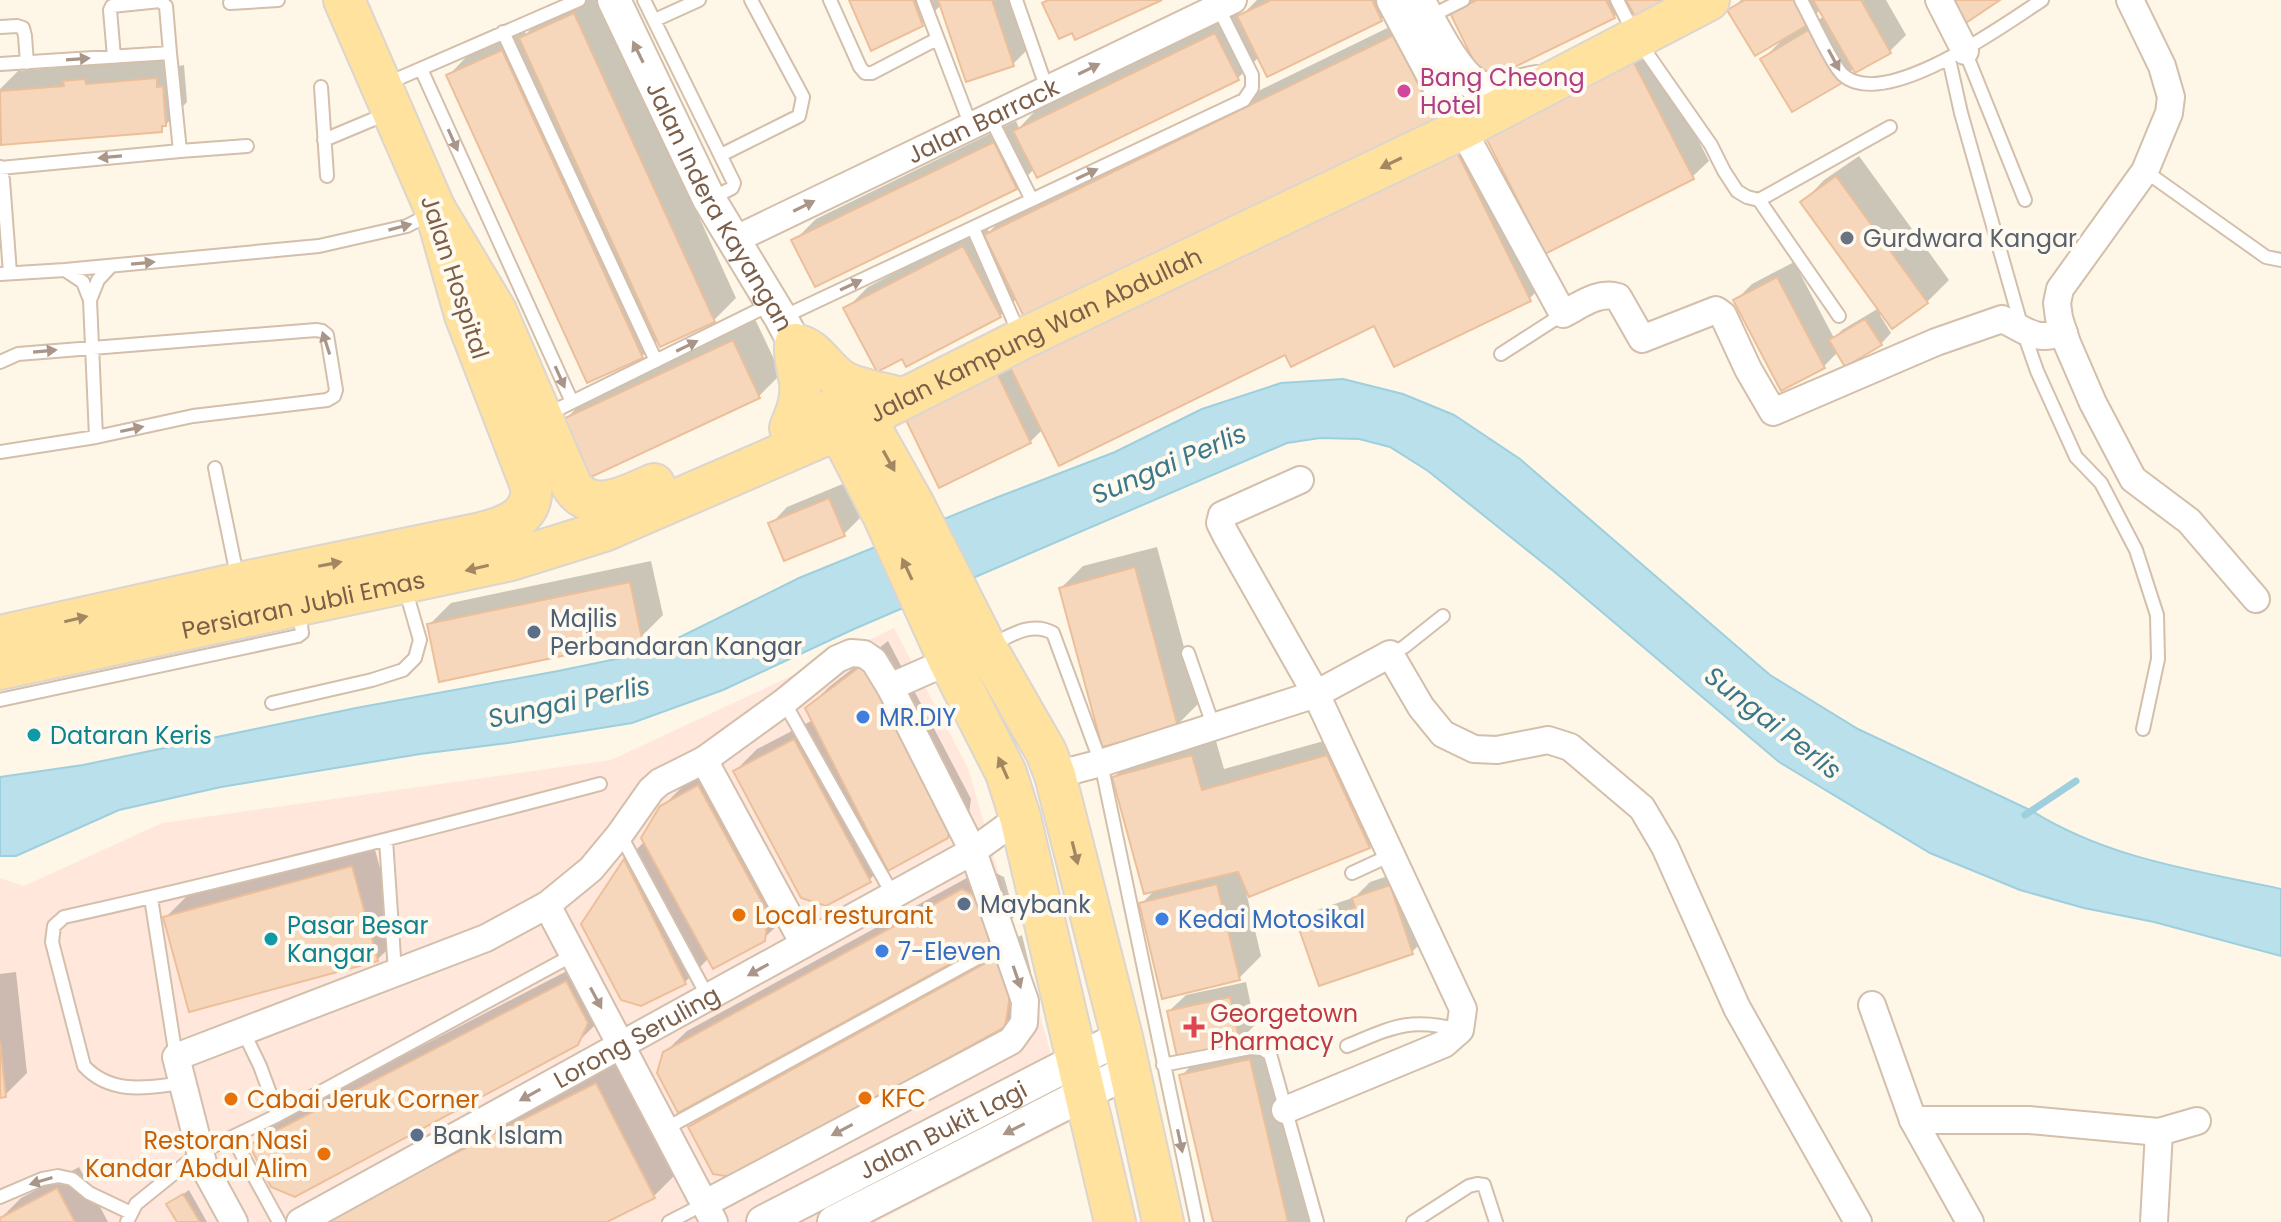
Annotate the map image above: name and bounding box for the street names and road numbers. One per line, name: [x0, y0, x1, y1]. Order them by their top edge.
street label: Jalan Barrack: [901, 69, 1065, 171]
street label: Jalan Indera Kayangan: [639, 76, 802, 337]
street label: Jalan Hospital: [413, 191, 497, 363]
street label: Jalan Kampung Wan Abdullah: [863, 239, 1207, 430]
street label: Persiaran Jubli Emas: [179, 562, 428, 646]
street label: Lorong Seruling: [547, 978, 725, 1096]
street label: Jalan Bukit Lagi: [853, 1072, 1032, 1187]

